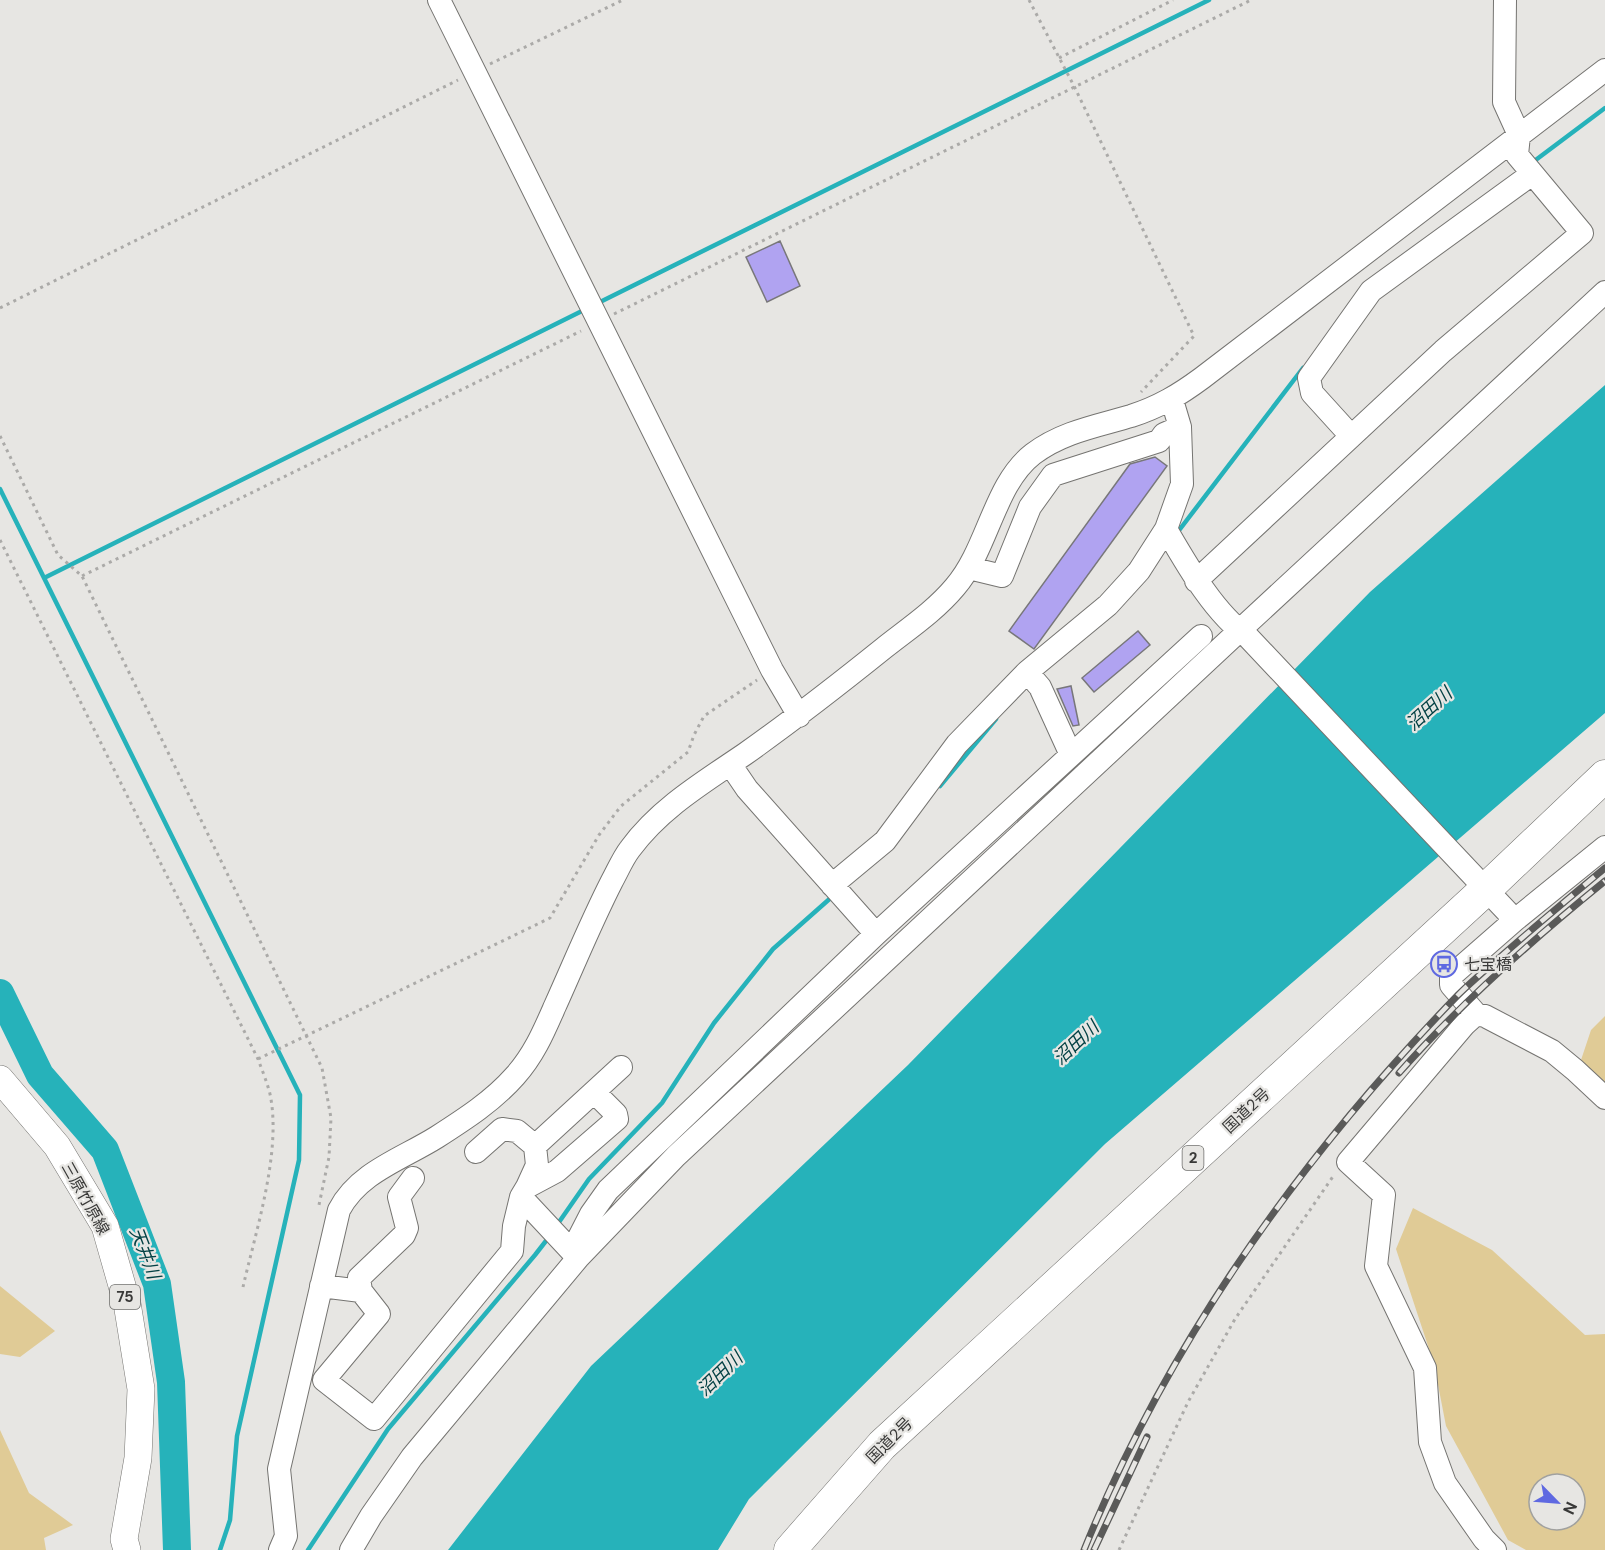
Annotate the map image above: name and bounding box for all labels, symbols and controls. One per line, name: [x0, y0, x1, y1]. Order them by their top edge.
water label: 沼田川: [1401, 681, 1459, 736]
bus stop icon: 七宝橋: [1429, 949, 1459, 979]
place label: 七宝橋: [1464, 954, 1512, 975]
water label: 沼田川: [1048, 1014, 1105, 1070]
street label: 国道2号: [1218, 1083, 1274, 1138]
road number: 2: [1182, 1146, 1204, 1170]
street label: 三原竹原線: [57, 1158, 114, 1238]
water label: 天井川: [124, 1223, 167, 1284]
road number: 75: [110, 1285, 140, 1309]
water label: 沼田川: [692, 1345, 749, 1401]
street label: 国道2号: [862, 1413, 917, 1468]
north arrow: [1527, 1472, 1587, 1532]
text: N: [1558, 1498, 1582, 1518]

